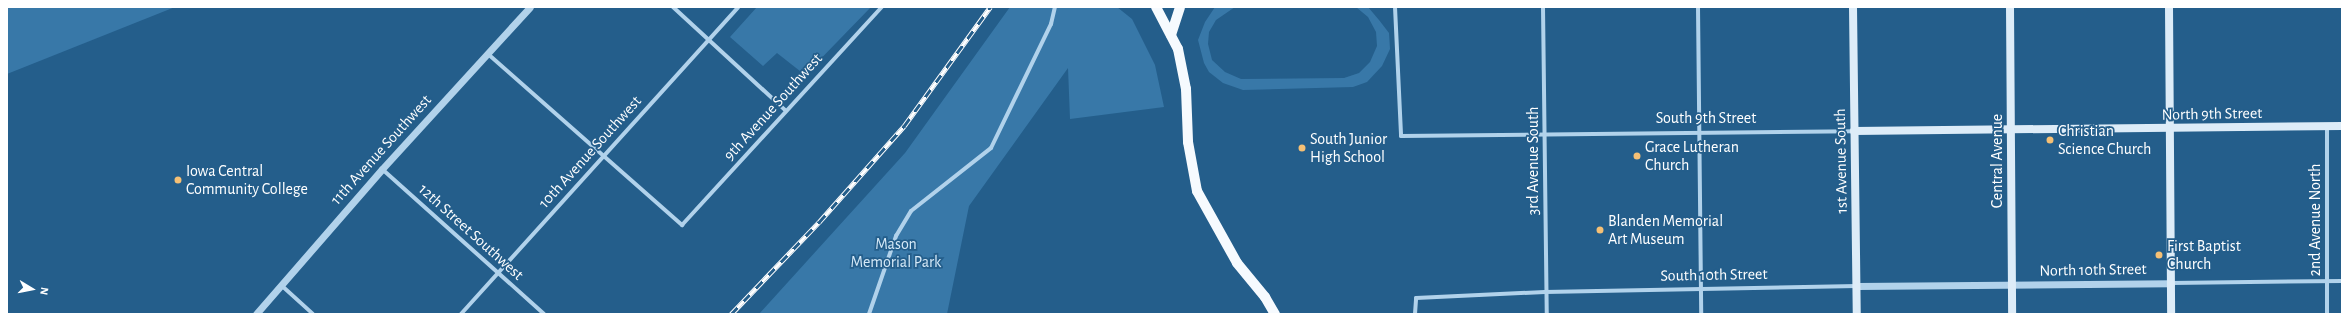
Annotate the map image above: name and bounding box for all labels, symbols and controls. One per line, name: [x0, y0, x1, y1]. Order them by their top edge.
street label: 9th Avenue Southwest: [720, 49, 826, 165]
street label: 11th Avenue Southwest: [326, 91, 436, 209]
street label: 10th Avenue Southwest: [534, 92, 646, 212]
street label: North 9th Street: [2161, 104, 2263, 124]
street label: 3rd Avenue South: [1523, 107, 1543, 215]
street label: South 9th Street: [1656, 108, 1756, 128]
street label: 1st Avenue South: [1830, 108, 1852, 214]
street label: Central Avenue: [1987, 114, 2007, 208]
place label: Christian Science Church: [2058, 121, 2151, 159]
place label: South Junior High School: [1310, 129, 1387, 167]
marker: Christian Science Church: [2045, 135, 2055, 145]
place label: Grace Lutheran Church: [1645, 137, 1739, 175]
marker: South Junior High School: [1297, 143, 1307, 153]
marker: Grace Lutheran Church: [1632, 151, 1642, 161]
place label: Iowa Central Community College: [186, 161, 308, 199]
street label: 2nd Avenue North: [2305, 164, 2325, 276]
marker: Iowa Central Community College: [173, 175, 183, 185]
street label: 12th Street Southwest: [415, 180, 527, 284]
place label: Blanden Memorial Art Museum: [1608, 211, 1723, 249]
marker: Blanden Memorial Art Museum: [1595, 225, 1605, 235]
park label: Mason Memorial Park: [851, 234, 941, 272]
place label: First Baptist Church: [2167, 236, 2241, 274]
marker: First Baptist Church: [2154, 250, 2164, 260]
street label: North 10th Street: [2039, 259, 2147, 281]
street label: South 10th Street: [1660, 264, 1768, 286]
north arrow: [12, 269, 52, 309]
text: N: [38, 286, 50, 296]

